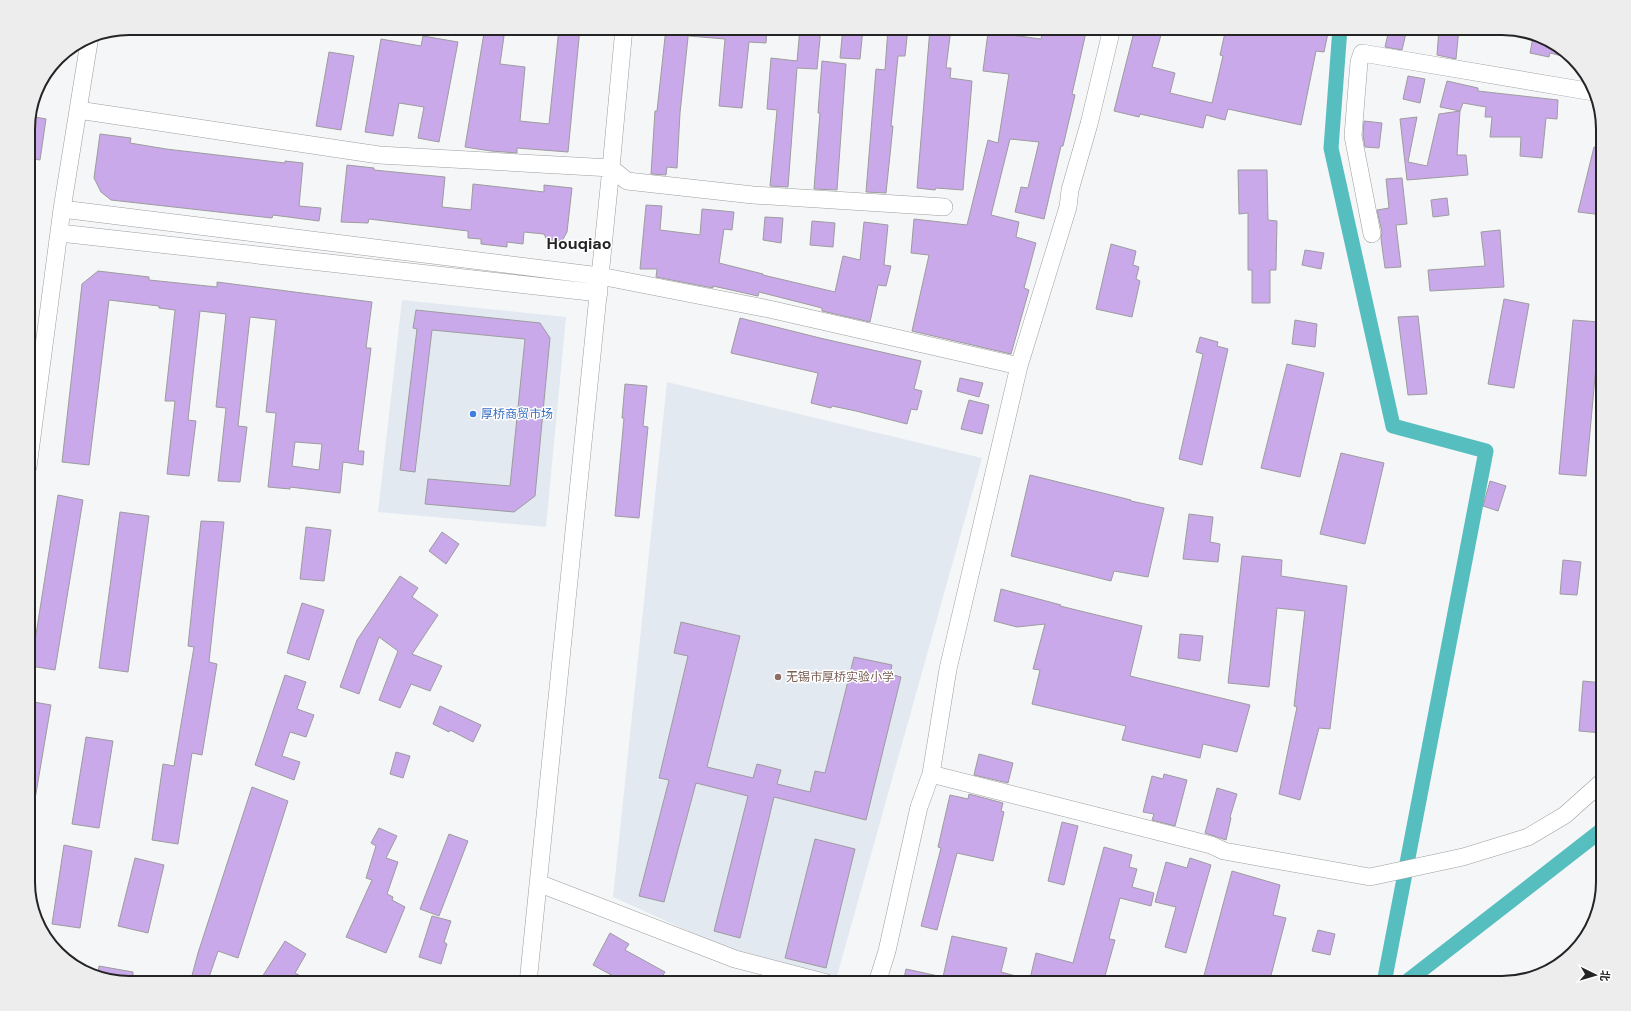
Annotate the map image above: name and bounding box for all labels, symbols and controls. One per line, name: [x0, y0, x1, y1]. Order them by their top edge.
district label: Houqiao: [546, 233, 612, 254]
place label: 厚桥商贸市场: [481, 406, 553, 422]
marker: 厚桥商贸市场: [468, 409, 478, 419]
place label: 无锡市厚桥实验小学: [786, 669, 894, 685]
marker: 无锡市厚桥实验小学: [773, 672, 783, 682]
north arrow: [1575, 955, 1615, 995]
text: 北: [1598, 970, 1612, 982]

